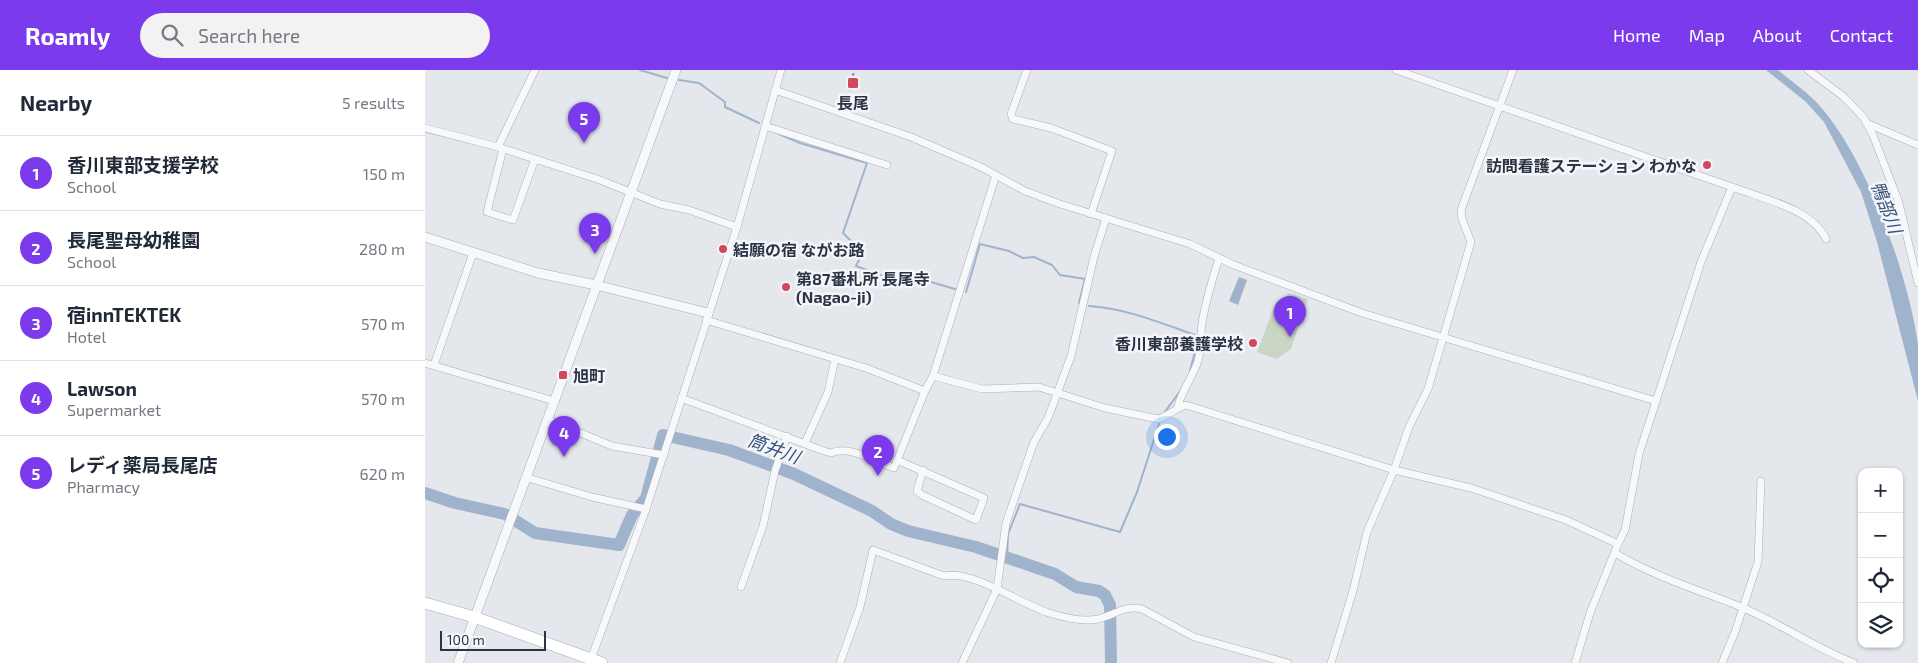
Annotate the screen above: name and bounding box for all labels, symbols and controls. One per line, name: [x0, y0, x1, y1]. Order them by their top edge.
search box: [140, 13, 490, 58]
text: Roamly: [25, 21, 110, 50]
icon: search: [158, 21, 186, 49]
text: Search here: [198, 24, 300, 47]
text: Home: [1613, 24, 1661, 46]
text: Map: [1689, 24, 1725, 46]
text: About: [1753, 24, 1802, 46]
text: Contact: [1830, 24, 1893, 46]
marker: 長尾: [846, 76, 860, 90]
text: Nearby: [20, 90, 92, 115]
text: 5 results: [342, 93, 405, 112]
place label: 長尾: [837, 93, 869, 112]
pin: 5: [568, 102, 600, 143]
text: 香川東部支援学校: [67, 153, 219, 176]
place label: 訪問看護ステーション わかな: [1486, 156, 1697, 175]
marker: 訪問看護ステーション わかな: [1701, 159, 1713, 171]
text: 1: [33, 164, 39, 183]
text: 150 m: [363, 164, 405, 183]
text: School: [67, 177, 116, 196]
water label: 鴨部川: [1867, 178, 1908, 238]
pin: 3: [579, 213, 611, 254]
text: 長尾聖母幼稚園: [67, 228, 200, 251]
text: 2: [31, 239, 41, 258]
text: 280 m: [359, 239, 405, 258]
place label: 結願の宿 ながお路: [733, 240, 864, 259]
marker: 結願の宿 ながお路: [717, 243, 729, 255]
text: School: [67, 252, 116, 271]
place label: 第87番札所 長尾寺 (Nagao-ji): [796, 269, 930, 306]
marker: 第87番札所 長尾寺 (Nagao-ji): [780, 281, 792, 293]
pin: 1: [1274, 296, 1306, 337]
text: 宿innTEKTEK: [67, 303, 181, 326]
text: 3: [31, 314, 41, 333]
text: 570 m: [361, 314, 405, 333]
text: Hotel: [67, 327, 106, 346]
place label: 香川東部養護学校: [1115, 334, 1243, 353]
marker: 香川東部養護学校: [1247, 337, 1259, 349]
place label: 旭町: [573, 366, 605, 385]
marker: 旭町: [557, 369, 569, 381]
text: Lawson: [67, 377, 137, 400]
text: 4: [31, 389, 41, 408]
text: 570 m: [361, 389, 405, 408]
text: Supermarket: [67, 400, 161, 419]
pin: 4: [548, 416, 580, 457]
your location: [1154, 424, 1180, 450]
water label: 筒井川: [745, 428, 805, 468]
pin: 2: [862, 435, 894, 476]
text: レディ薬局長尾店: [67, 453, 218, 476]
text: 5: [32, 464, 40, 483]
text: 620 m: [360, 464, 405, 483]
map controls: [1858, 468, 1903, 648]
button: +: [1858, 468, 1903, 513]
text: Pharmacy: [67, 477, 140, 496]
button: −: [1858, 513, 1903, 558]
button: locate: [1858, 558, 1903, 603]
button: layers: [1858, 603, 1903, 648]
scale bar: [440, 628, 546, 651]
text: 100 m: [447, 631, 485, 648]

